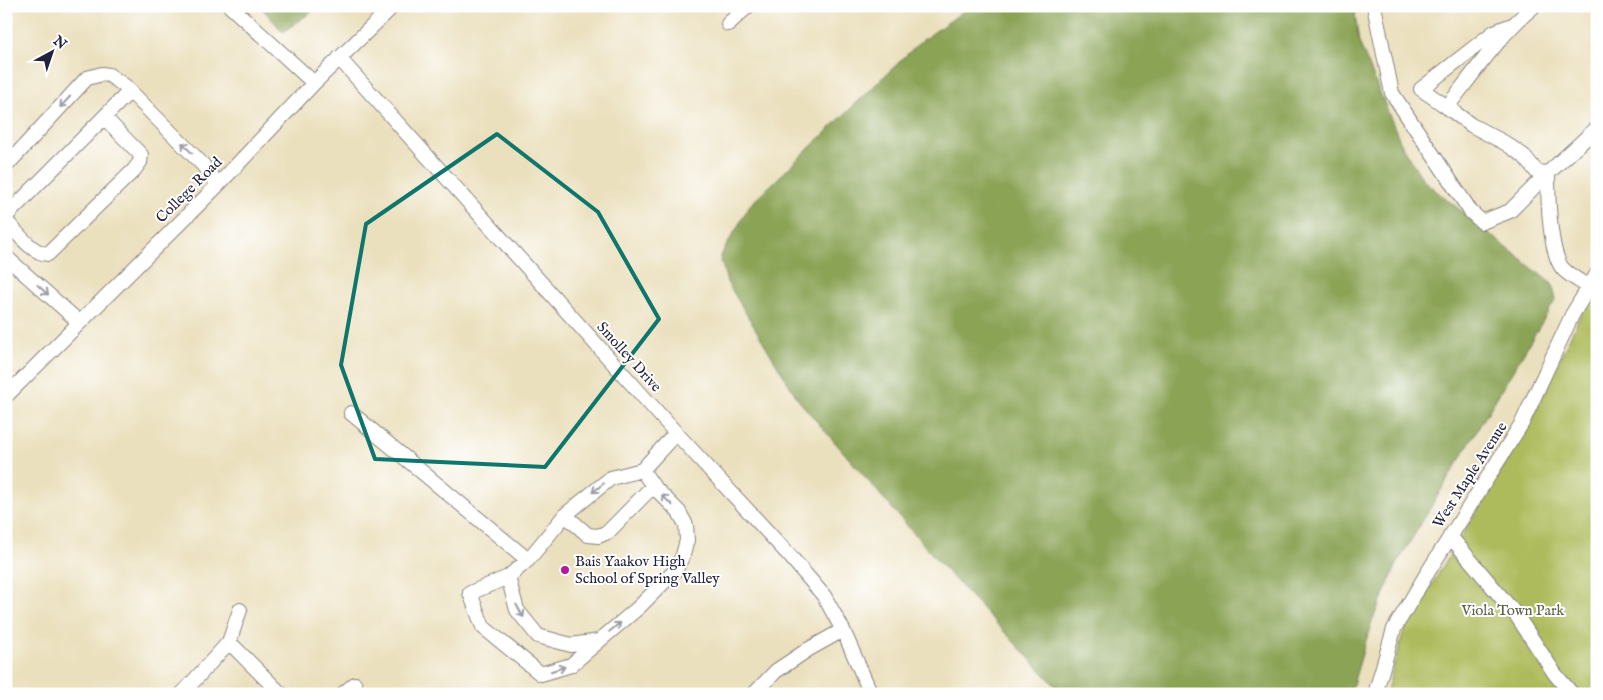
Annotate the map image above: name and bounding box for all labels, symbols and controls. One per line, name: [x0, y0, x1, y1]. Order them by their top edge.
north arrow: [28, 28, 78, 78]
text: N: [49, 31, 70, 54]
one-way arrow: [59, 96, 71, 109]
one-way arrow: [181, 142, 193, 155]
street label: College Road: [152, 152, 227, 227]
one-way arrow: [36, 284, 49, 295]
street label: Smolley Drive: [593, 318, 666, 396]
street label: West Maple Avenue: [1429, 418, 1511, 532]
one-way arrow: [592, 483, 605, 494]
one-way arrow: [661, 494, 674, 506]
place label: Bais Yaakov High School of Spring Valley: [575, 552, 720, 588]
marker: Bais Yaakov High School of Spring Valley: [559, 564, 571, 576]
park label: Viola Town Park: [1461, 601, 1565, 620]
one-way arrow: [514, 604, 525, 618]
one-way arrow: [608, 622, 621, 633]
one-way arrow: [549, 664, 565, 674]

